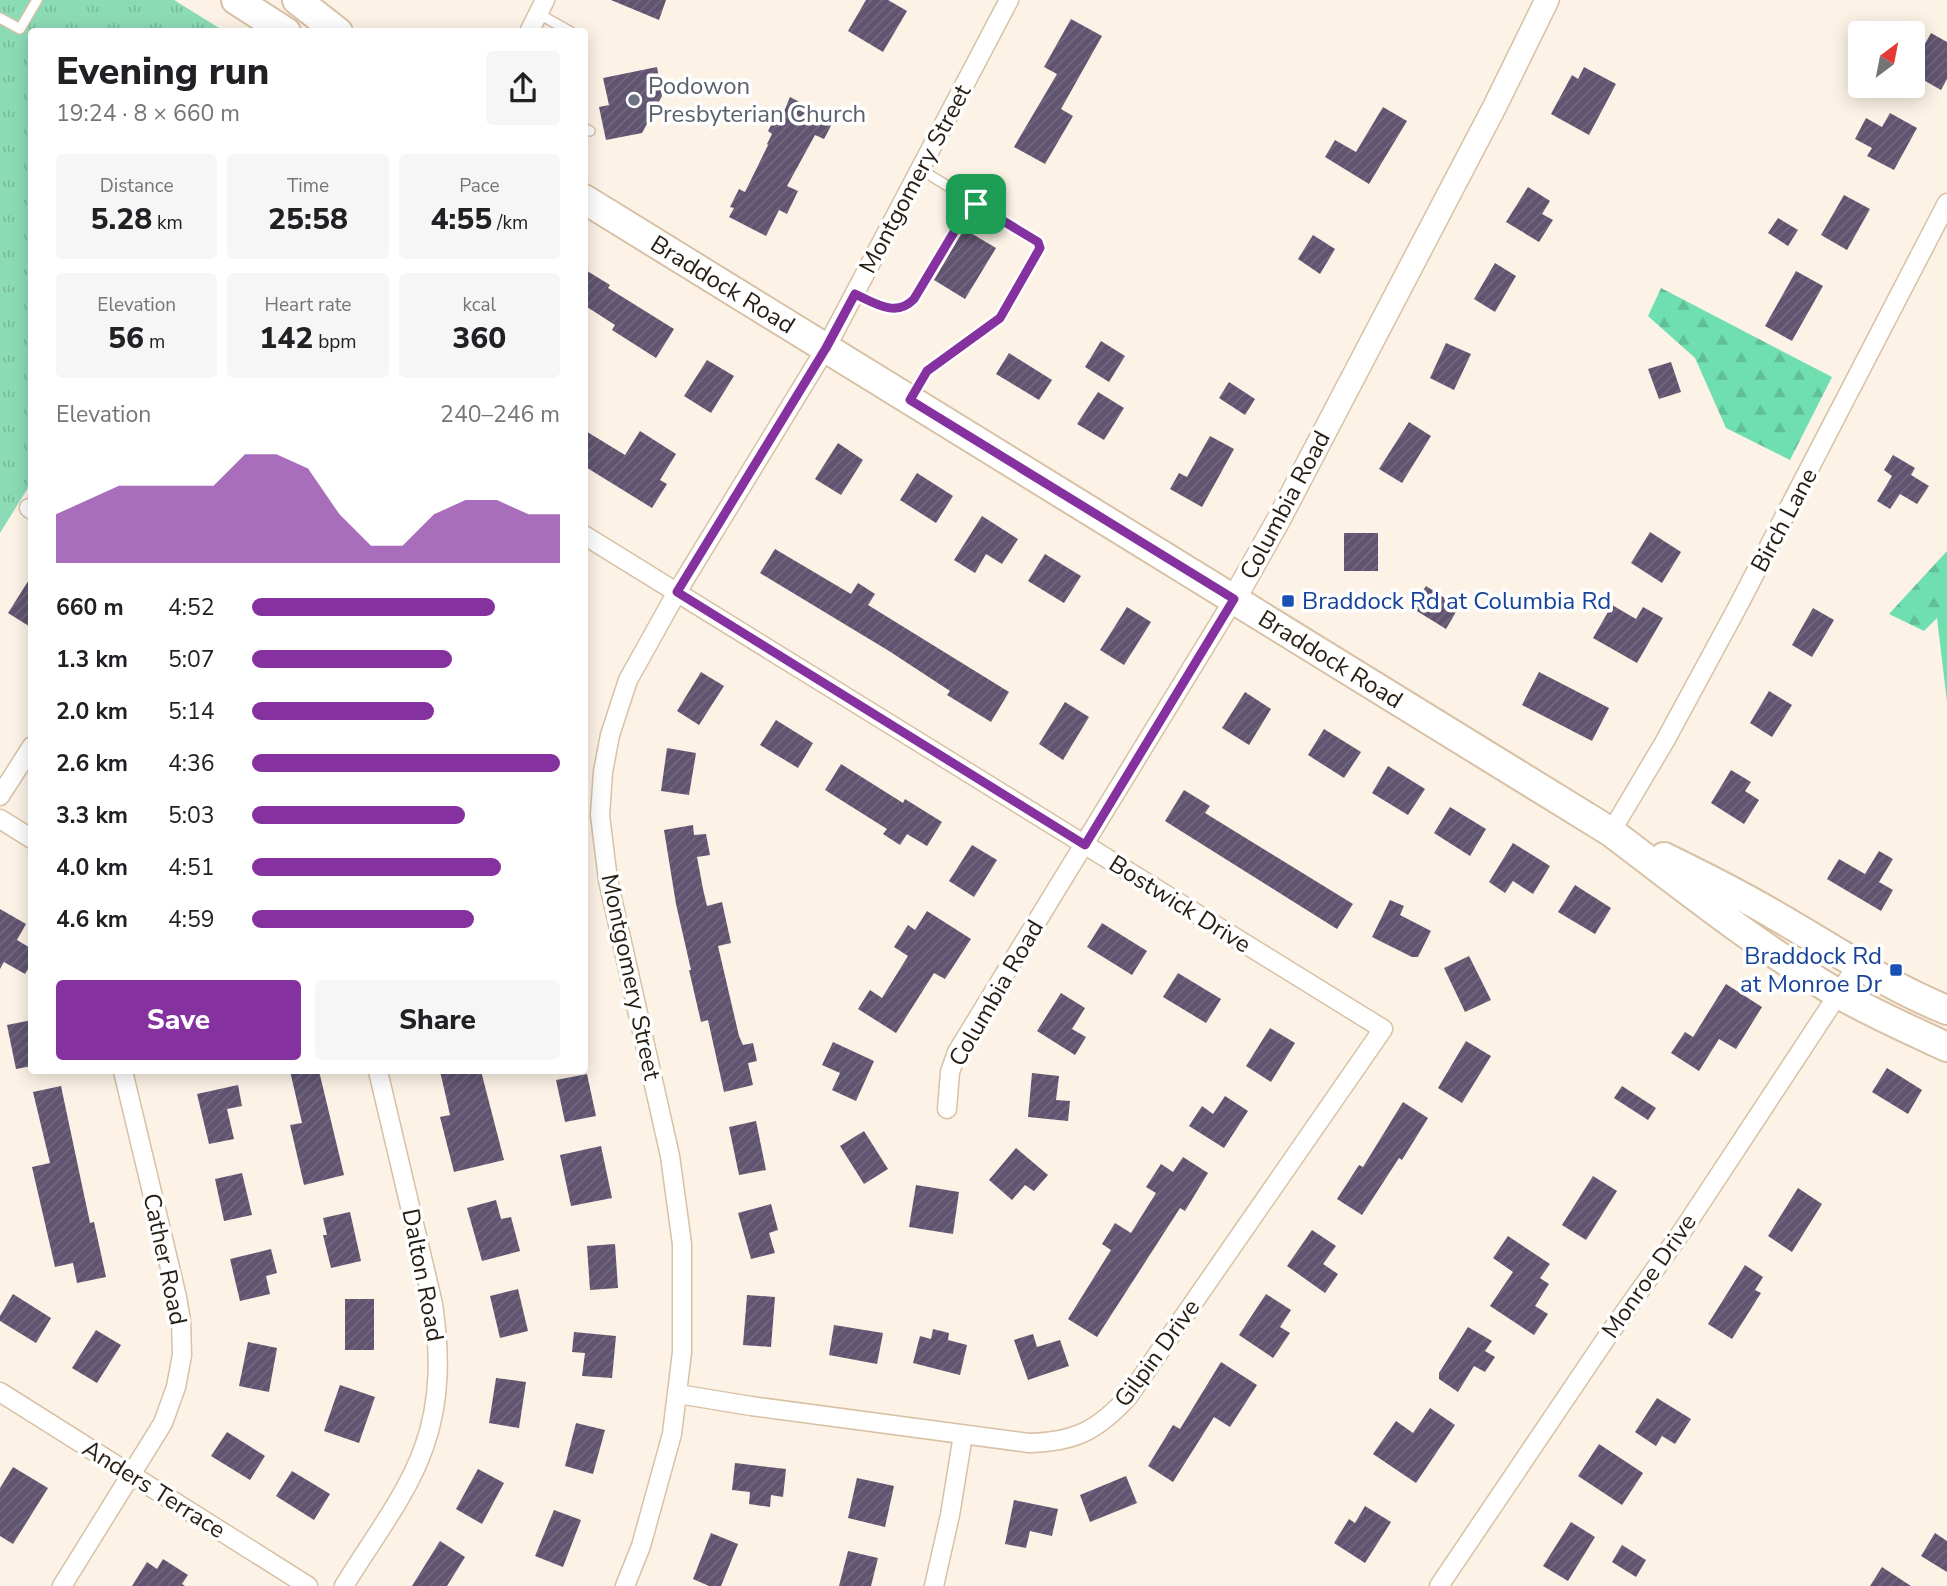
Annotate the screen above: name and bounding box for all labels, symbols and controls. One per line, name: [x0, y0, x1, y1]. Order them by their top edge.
north arrow: [1848, 21, 1925, 98]
map controls: [1848, 21, 1925, 98]
text: Evening run: [56, 46, 269, 97]
button: share: [486, 51, 560, 125]
place label: Podowon Presbyterian Church: [648, 70, 866, 130]
street label: Montgomery Street: [852, 78, 979, 279]
marker: Podowon Presbyterian Church: [626, 92, 642, 108]
text: 19:24 · 8 × 660 m: [56, 98, 240, 129]
text: Distance: [100, 173, 174, 199]
text: Time: [287, 173, 329, 199]
text: Pace: [459, 173, 500, 199]
pin: [946, 174, 1006, 234]
icon: arrive: [957, 185, 995, 223]
text: 5.28: [90, 199, 152, 240]
text: 25:58: [268, 199, 348, 240]
text: 4:55: [430, 199, 492, 240]
text: km: [152, 210, 183, 236]
text: /km: [492, 210, 528, 236]
street label: Braddock Road: [645, 228, 801, 341]
text: Elevation: [97, 292, 176, 318]
text: Heart rate: [265, 292, 351, 318]
text: kcal: [462, 292, 496, 318]
text: 56: [108, 318, 144, 359]
text: 142: [259, 318, 313, 359]
text: 360: [452, 318, 506, 359]
text: m: [144, 329, 165, 355]
text: bpm: [313, 329, 357, 355]
text: Elevation: [56, 399, 151, 430]
text: 240–246 m: [440, 399, 560, 430]
street label: Columbia Road: [1232, 425, 1338, 585]
street label: Birch Lane: [1743, 462, 1825, 578]
place label: Braddock Rd at Columbia Rd: [1302, 585, 1611, 617]
text: 660 m: [56, 592, 124, 623]
text: 4:52: [168, 592, 215, 623]
marker: Braddock Rd at Columbia Rd: [1280, 593, 1296, 609]
street label: Braddock Road: [1252, 603, 1409, 716]
text: 1.3 km: [56, 644, 128, 675]
text: 5:07: [168, 644, 215, 675]
text: 2.0 km: [56, 696, 128, 727]
text: 5:14: [168, 696, 215, 727]
text: 2.6 km: [56, 748, 128, 779]
text: 4:36: [168, 748, 215, 779]
text: 3.3 km: [56, 800, 128, 831]
text: 5:03: [168, 800, 215, 831]
street label: Bostwick Drive: [1103, 848, 1257, 960]
text: 4.0 km: [56, 852, 128, 883]
text: 4:51: [168, 852, 215, 883]
street label: Montgomery Street: [594, 871, 669, 1084]
text: 4.6 km: [56, 904, 128, 935]
text: 4:59: [168, 904, 215, 935]
street label: Columbia Road: [941, 914, 1051, 1072]
place label: Braddock Rd at Monroe Dr: [1740, 940, 1882, 1000]
marker: Braddock Rd at Monroe Dr: [1888, 962, 1904, 978]
button: Save: [56, 980, 301, 1060]
button: Share: [315, 980, 560, 1060]
street label: Cather Road: [135, 1190, 195, 1328]
street label: Dalton Road: [394, 1206, 452, 1344]
street label: Monroe Drive: [1594, 1207, 1704, 1345]
street label: Gilpin Drive: [1107, 1292, 1207, 1414]
street label: Anders Terrace: [76, 1432, 232, 1546]

